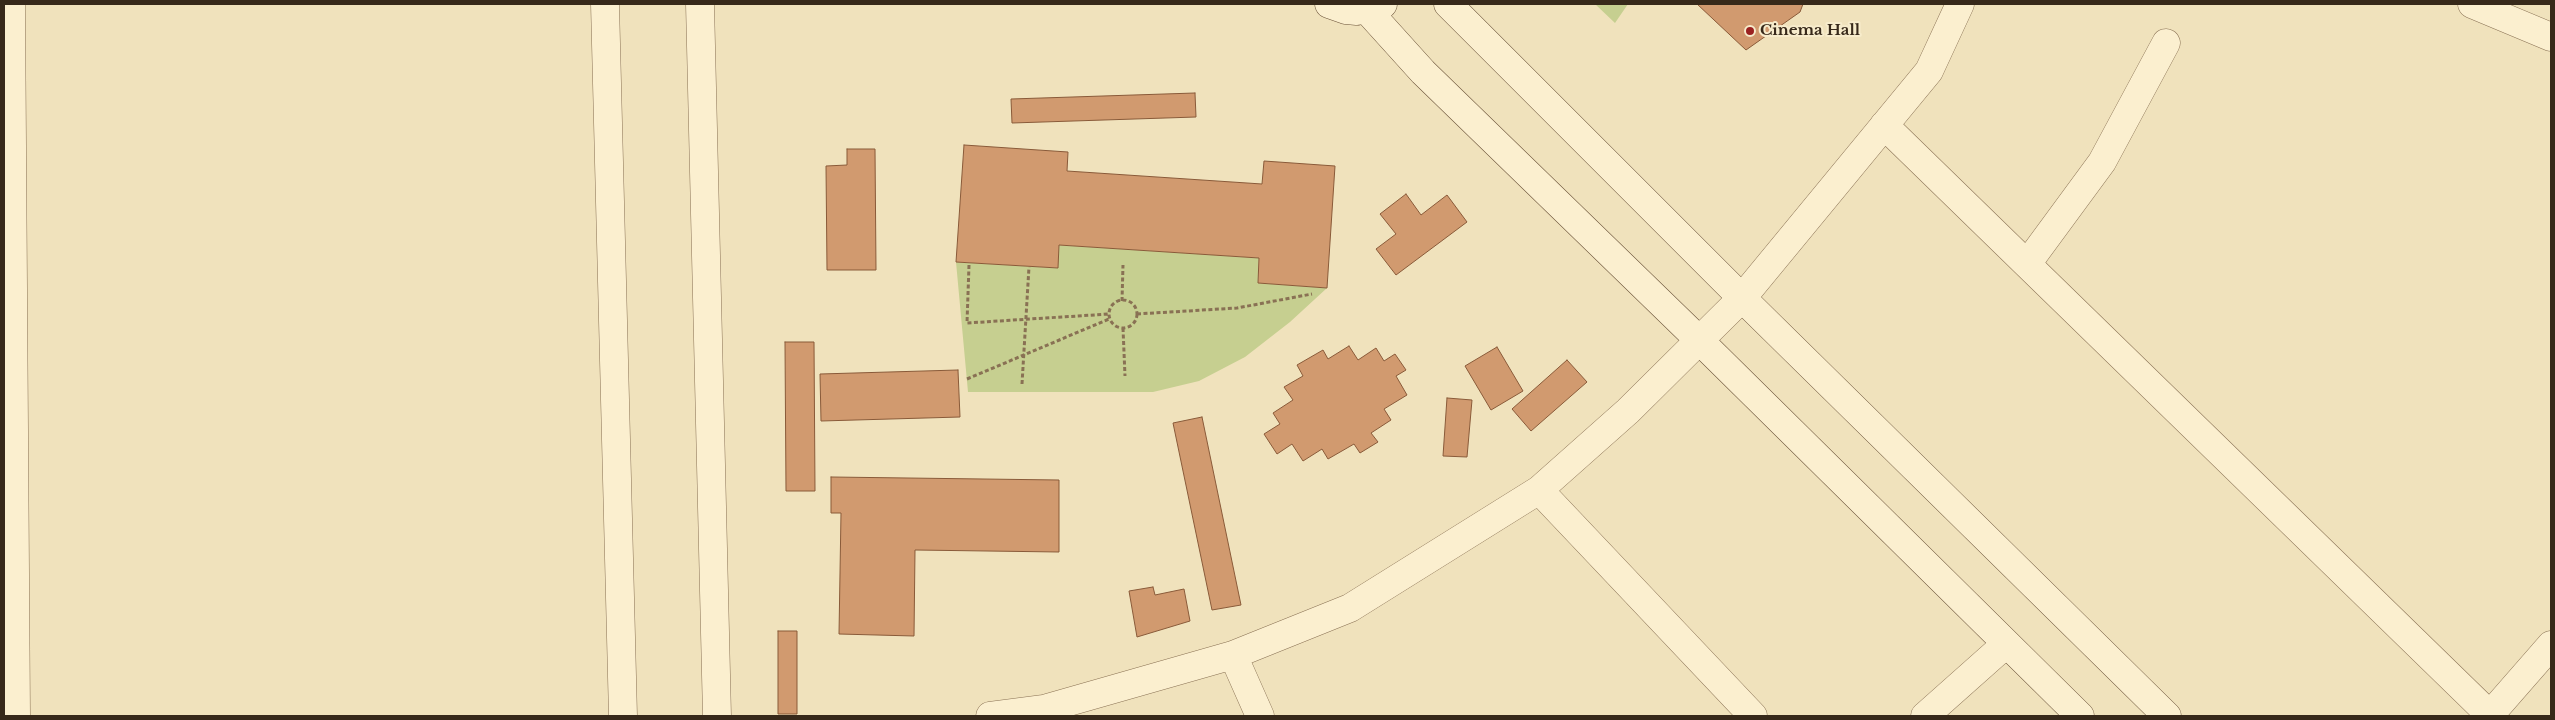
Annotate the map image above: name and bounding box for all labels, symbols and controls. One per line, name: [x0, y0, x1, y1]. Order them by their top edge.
place label: Cinema Hall: [1760, 22, 1860, 40]
marker: Cinema Hall: [1744, 25, 1756, 37]

